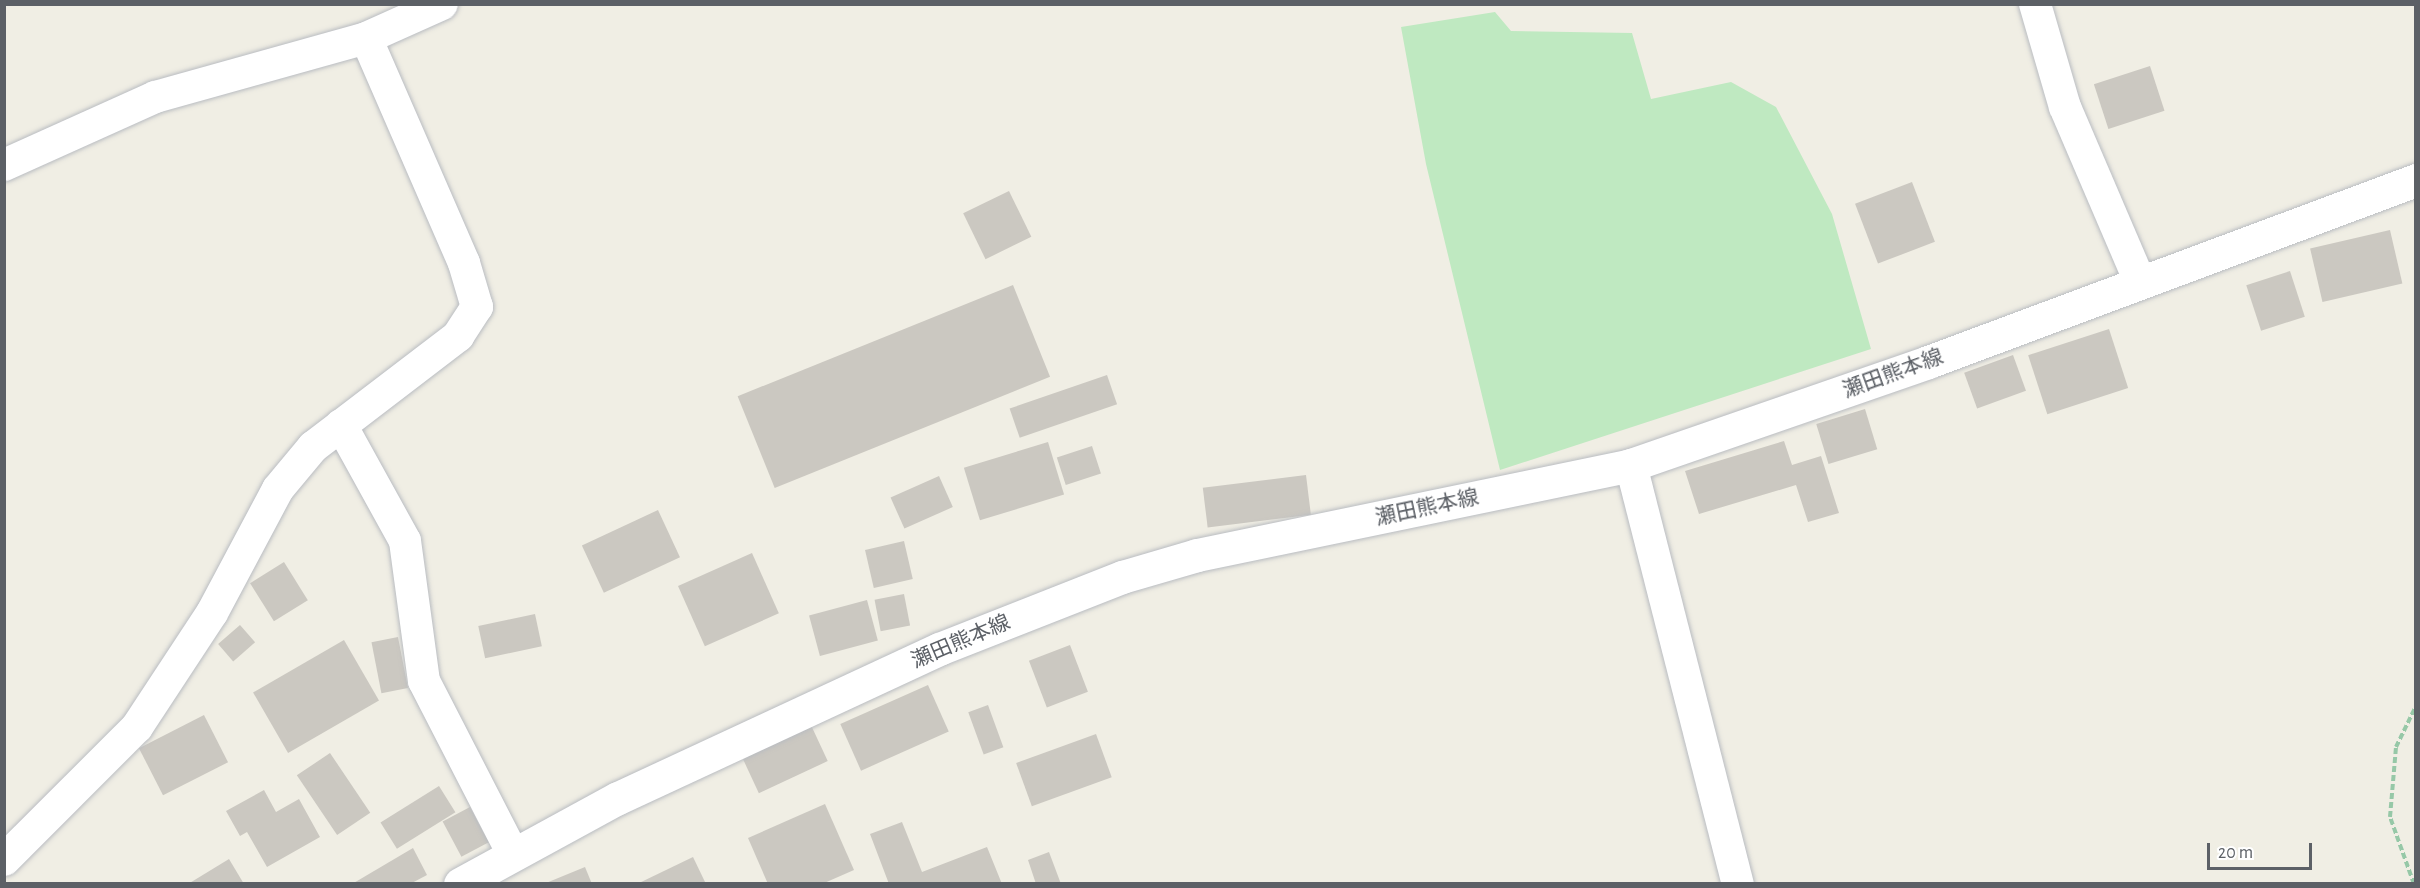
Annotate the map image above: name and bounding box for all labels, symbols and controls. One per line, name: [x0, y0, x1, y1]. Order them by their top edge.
street label: 瀬田熊本線: [1839, 344, 1947, 404]
street label: 瀬田熊本線: [1373, 485, 1481, 531]
street label: 瀬田熊本線: [908, 610, 1014, 674]
scale bar: [2210, 831, 2315, 869]
text: 20 m: [2218, 844, 2253, 862]

